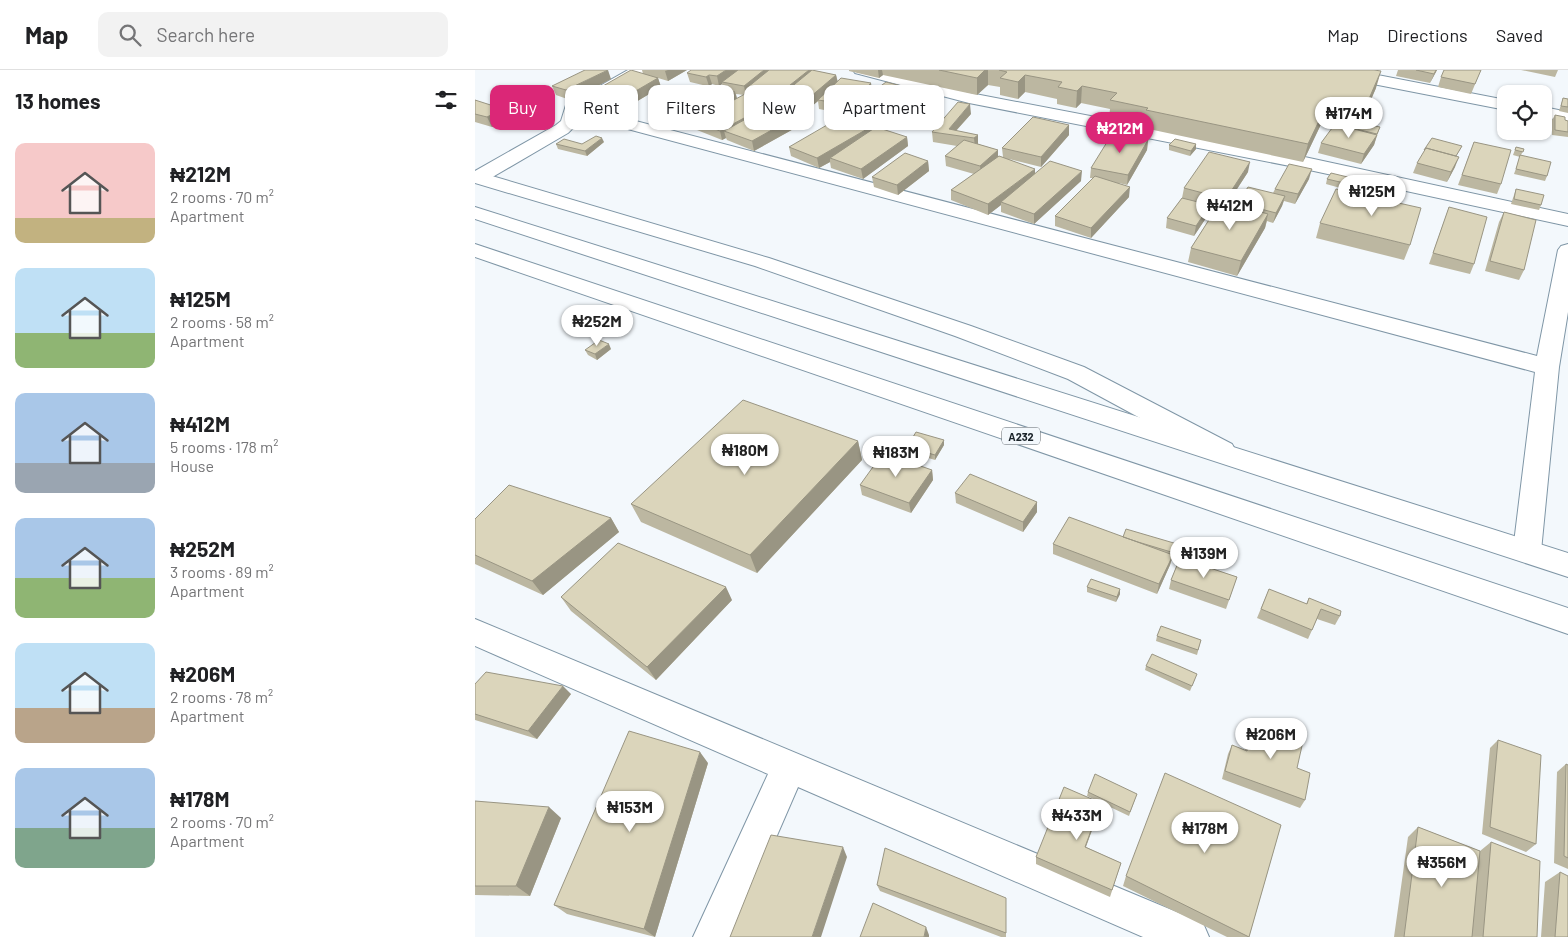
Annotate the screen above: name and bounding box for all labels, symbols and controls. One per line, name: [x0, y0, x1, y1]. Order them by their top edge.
search box: [98, 12, 448, 57]
text: Map: [25, 20, 68, 49]
icon: search: [116, 21, 144, 49]
text: Search here: [156, 23, 255, 46]
text: Map: [1327, 24, 1359, 46]
text: Directions: [1387, 24, 1468, 46]
text: Saved: [1496, 24, 1543, 46]
chip: Buy: [490, 85, 555, 130]
chip: Rent: [565, 85, 638, 130]
chip: Filters: [648, 85, 734, 130]
chip: New: [744, 85, 814, 130]
chip: Apartment: [824, 85, 944, 130]
map controls: [1497, 85, 1552, 140]
button: locate: [1497, 85, 1552, 140]
icon: filters: [432, 86, 460, 114]
text: 13 homes: [15, 88, 100, 113]
pin: ₦174M: [1314, 97, 1384, 139]
text: ₦174M: [1326, 103, 1372, 122]
pin: ₦212M: [1085, 112, 1155, 154]
text: ₦212M: [1097, 118, 1143, 137]
text: ₦212M: [170, 161, 231, 186]
icon: home: [55, 163, 115, 223]
pin: ₦125M: [1337, 174, 1407, 217]
text: ₦125M: [1349, 181, 1395, 200]
text: 2 rooms · 70 m²: [170, 187, 274, 206]
pin: ₦412M: [1195, 189, 1265, 231]
text: ₦412M: [1207, 195, 1253, 214]
text: Apartment: [170, 206, 245, 225]
text: ₦125M: [170, 286, 231, 311]
icon: home: [55, 288, 115, 348]
pin: ₦252M: [562, 304, 632, 347]
text: ₦252M: [572, 311, 622, 330]
text: 2 rooms · 58 m²: [170, 312, 274, 331]
text: Apartment: [170, 331, 245, 350]
text: ₦412M: [170, 411, 230, 436]
icon: home: [55, 413, 115, 473]
road number: A232: [1002, 428, 1040, 444]
pin: ₦180M: [710, 434, 780, 476]
pin: ₦183M: [861, 436, 931, 478]
text: 5 rooms · 178 m²: [170, 437, 278, 456]
text: ₦180M: [722, 440, 768, 459]
text: ₦183M: [873, 442, 919, 461]
text: House: [170, 456, 214, 475]
text: ₦252M: [170, 536, 235, 561]
pin: ₦139M: [1169, 536, 1239, 579]
icon: home: [55, 538, 115, 598]
text: ₦139M: [1181, 543, 1227, 562]
text: 3 rooms · 89 m²: [170, 562, 274, 581]
text: Apartment: [170, 581, 245, 600]
text: ₦206M: [170, 661, 235, 686]
icon: home: [55, 663, 115, 723]
text: 2 rooms · 78 m²: [170, 687, 273, 706]
text: Apartment: [170, 706, 245, 725]
pin: ₦206M: [1236, 718, 1306, 760]
text: ₦206M: [1246, 724, 1296, 743]
text: ₦178M: [170, 786, 229, 811]
icon: home: [55, 788, 115, 848]
pin: ₦153M: [595, 790, 665, 833]
text: ₦153M: [607, 797, 653, 816]
pin: ₦433M: [1042, 798, 1112, 841]
text: ₦433M: [1052, 805, 1102, 824]
text: 2 rooms · 70 m²: [170, 812, 274, 831]
pin: ₦178M: [1170, 812, 1240, 854]
text: ₦178M: [1182, 818, 1228, 837]
text: Apartment: [170, 831, 245, 850]
pin: ₦356M: [1407, 846, 1477, 888]
text: ₦356M: [1418, 852, 1466, 871]

